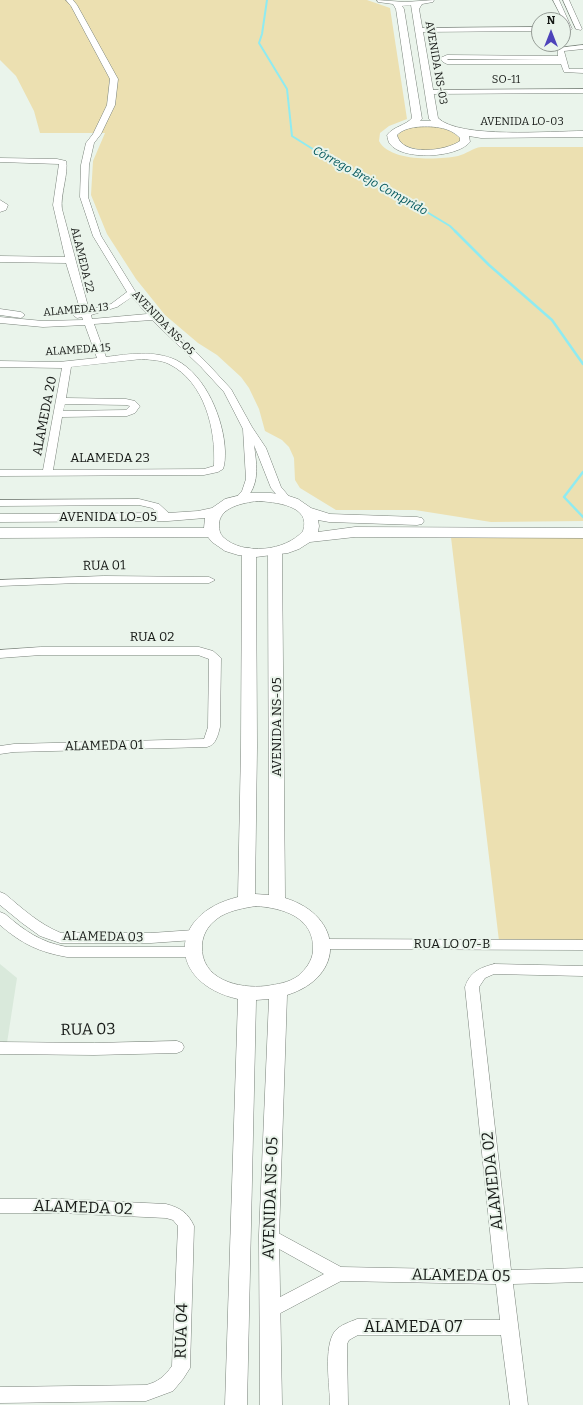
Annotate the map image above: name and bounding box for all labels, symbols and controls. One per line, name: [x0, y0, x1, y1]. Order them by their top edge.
north arrow: [531, 12, 571, 52]
text: N: [547, 14, 555, 27]
street label: AVENIDA NS-03: [422, 20, 450, 106]
street label: SO-11: [492, 73, 520, 87]
street label: AVENIDA LO-03: [480, 115, 564, 129]
water label: Córrego Brejo Comprido: [310, 143, 430, 219]
street label: ALAMEDA 22: [67, 226, 97, 294]
street label: AVENIDA NS-05: [129, 288, 197, 358]
street label: ALAMEDA 13: [43, 301, 109, 319]
street label: ALAMEDA 15: [45, 341, 111, 359]
street label: ALAMEDA 20: [30, 375, 60, 457]
street label: ALAMEDA 23: [70, 450, 150, 466]
street label: AVENIDA LO-05: [59, 509, 157, 525]
street label: RUA 01: [82, 558, 126, 574]
street label: RUA 02: [130, 629, 174, 645]
street label: AVENIDA NS-05: [269, 677, 285, 777]
street label: ALAMEDA 01: [65, 738, 143, 754]
street label: ALAMEDA 03: [62, 928, 144, 946]
street label: RUA LO 07-B: [414, 936, 490, 952]
street label: RUA 03: [60, 1020, 116, 1040]
street label: ALAMEDA 02: [478, 1131, 508, 1231]
street label: AVENIDA NS-05: [259, 1136, 283, 1260]
street label: ALAMEDA 02: [33, 1197, 133, 1219]
street label: ALAMEDA 05: [411, 1266, 511, 1286]
street label: RUA 04: [171, 1303, 193, 1359]
street label: ALAMEDA 07: [364, 1318, 462, 1338]

